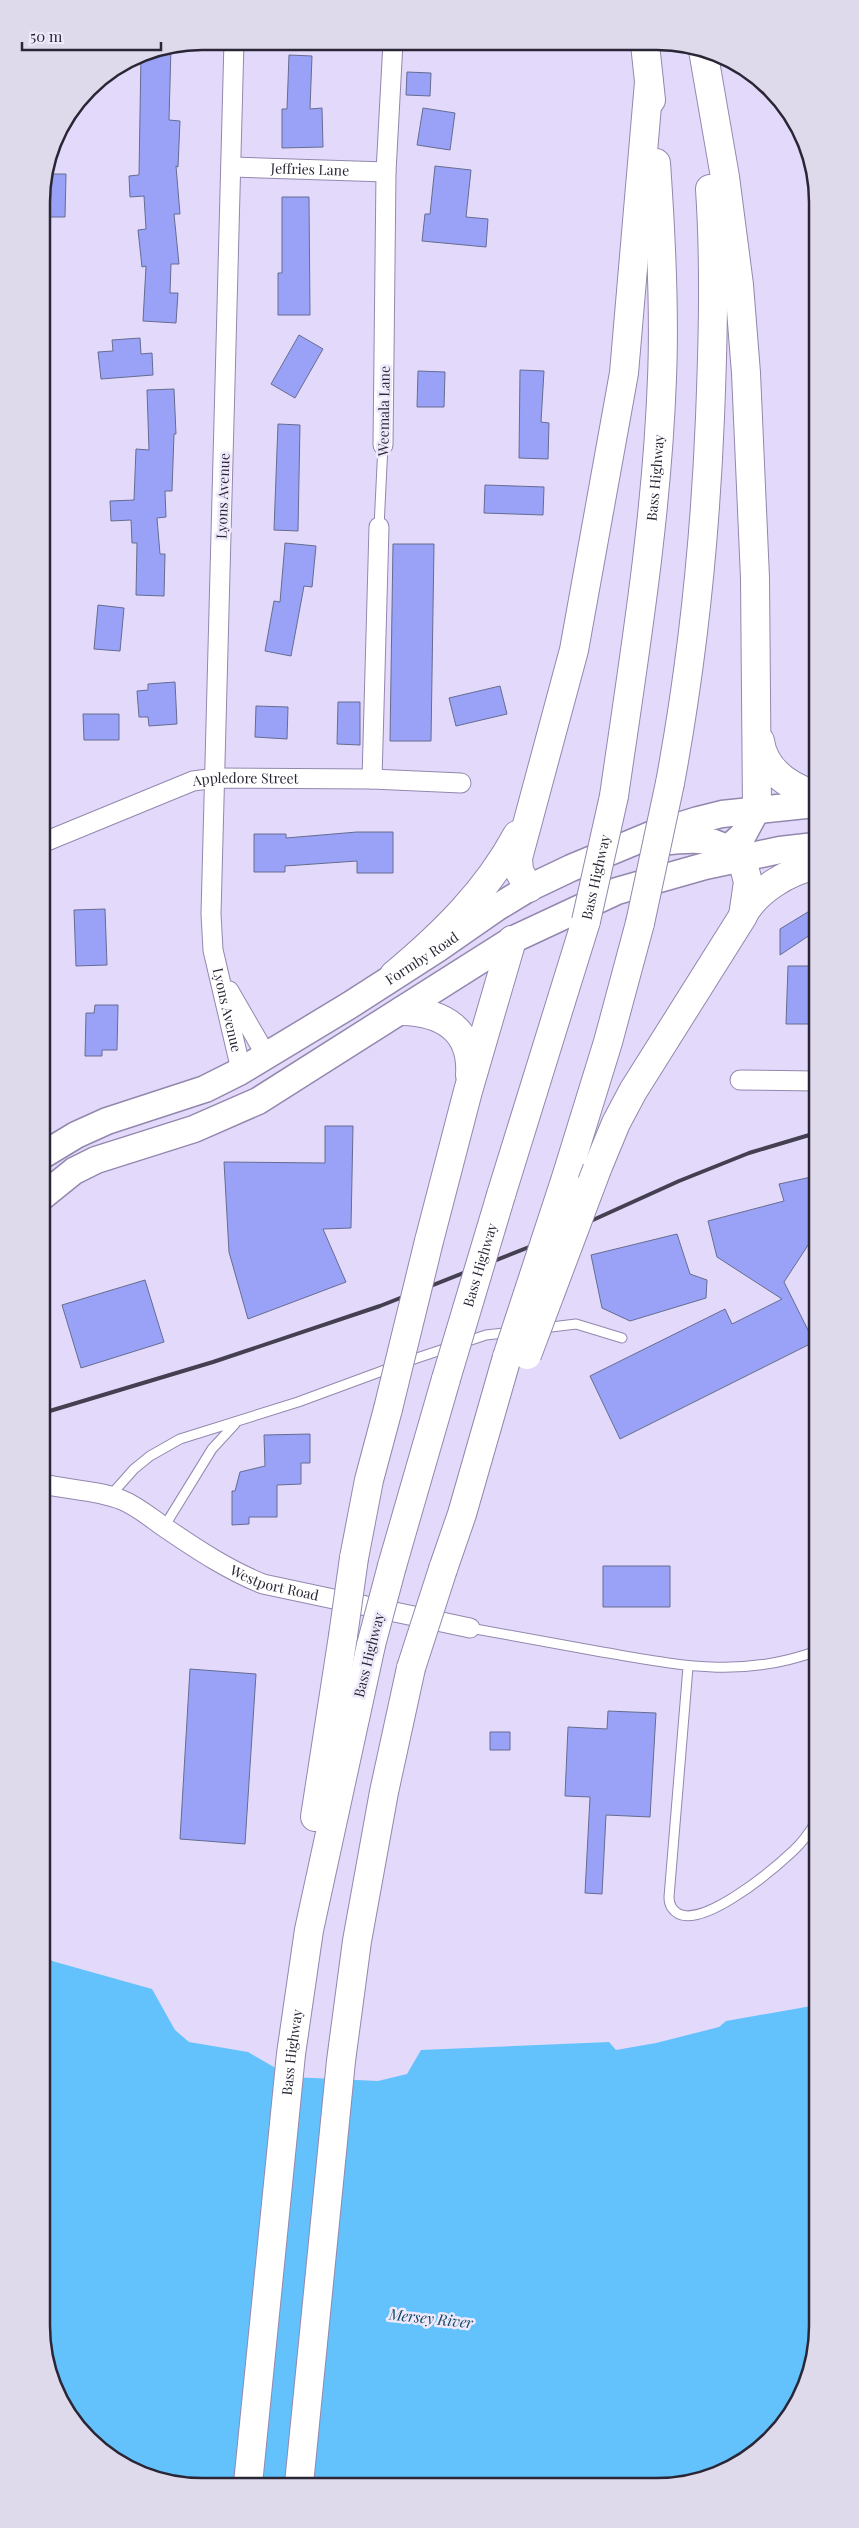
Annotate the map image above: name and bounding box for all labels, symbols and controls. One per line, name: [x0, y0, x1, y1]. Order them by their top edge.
scale bar: [22, 20, 161, 52]
text: 50 m: [30, 26, 63, 46]
street label: Jeffries Lane: [269, 158, 349, 180]
street label: Weemala Lane: [373, 366, 394, 457]
street label: Bass Highway: [642, 434, 668, 522]
street label: Lyons Avenue: [212, 453, 233, 539]
street label: Appledore Street: [190, 768, 300, 790]
street label: Bass Highway: [577, 833, 614, 921]
street label: Formby Road: [381, 927, 462, 989]
street label: Lyons Avenue: [208, 966, 247, 1054]
street label: Bass Highway: [458, 1221, 501, 1309]
street label: Westport Road: [226, 1560, 321, 1605]
street label: Bass Highway: [349, 1611, 388, 1699]
street label: Bass Highway: [277, 2008, 306, 2096]
water label: Mersey River: [387, 2304, 474, 2332]

